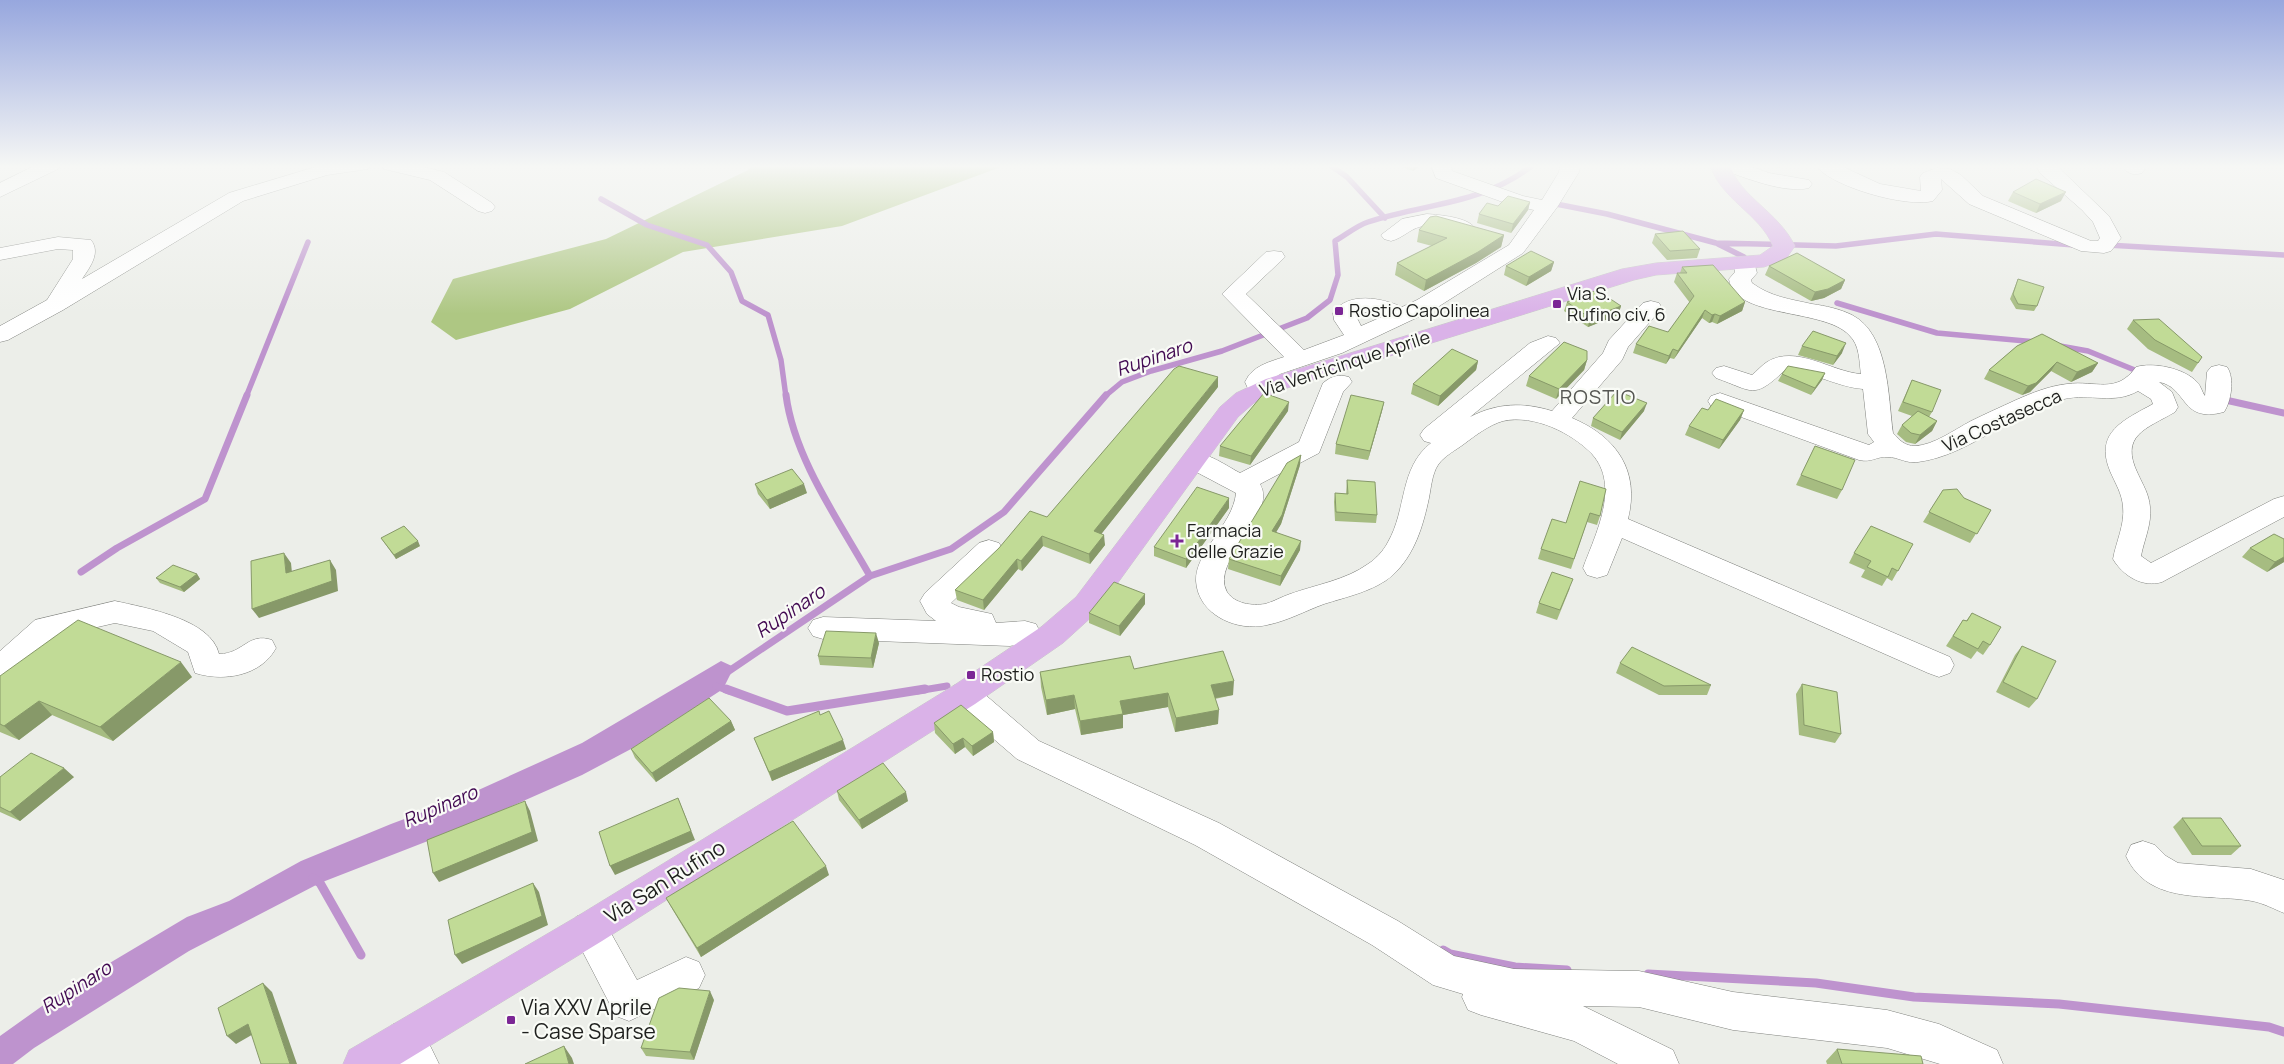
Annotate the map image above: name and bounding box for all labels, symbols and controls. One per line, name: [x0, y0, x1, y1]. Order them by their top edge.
place label: Via S. Rufino civ. 6: [1567, 281, 1666, 326]
place label: Rostio Capolinea: [1349, 298, 1490, 322]
marker: Via S. Rufino civ. 6: [1551, 298, 1563, 310]
marker: Rostio Capolinea: [1333, 305, 1345, 317]
street label: Via Venticinque Aprile: [1256, 324, 1433, 402]
water label: Rupinaro: [1113, 331, 1197, 382]
district label: ROSTIO: [1560, 383, 1636, 410]
street label: Via Costasecca: [1938, 383, 2065, 457]
place label: Farmacia delle Grazie: [1187, 518, 1284, 563]
marker: Farmacia delle Grazie: [1171, 535, 1183, 547]
water label: Rupinaro: [750, 577, 831, 644]
place label: Rostio: [981, 662, 1034, 686]
marker: Rostio: [965, 669, 977, 681]
water label: Rupinaro: [399, 778, 483, 833]
street label: Via San Rufino: [599, 833, 730, 929]
water label: Rupinaro: [36, 954, 118, 1019]
place label: Via XXV Aprile - Case Sparse: [521, 993, 656, 1045]
marker: Via XXV Aprile - Case Sparse: [505, 1014, 517, 1026]

